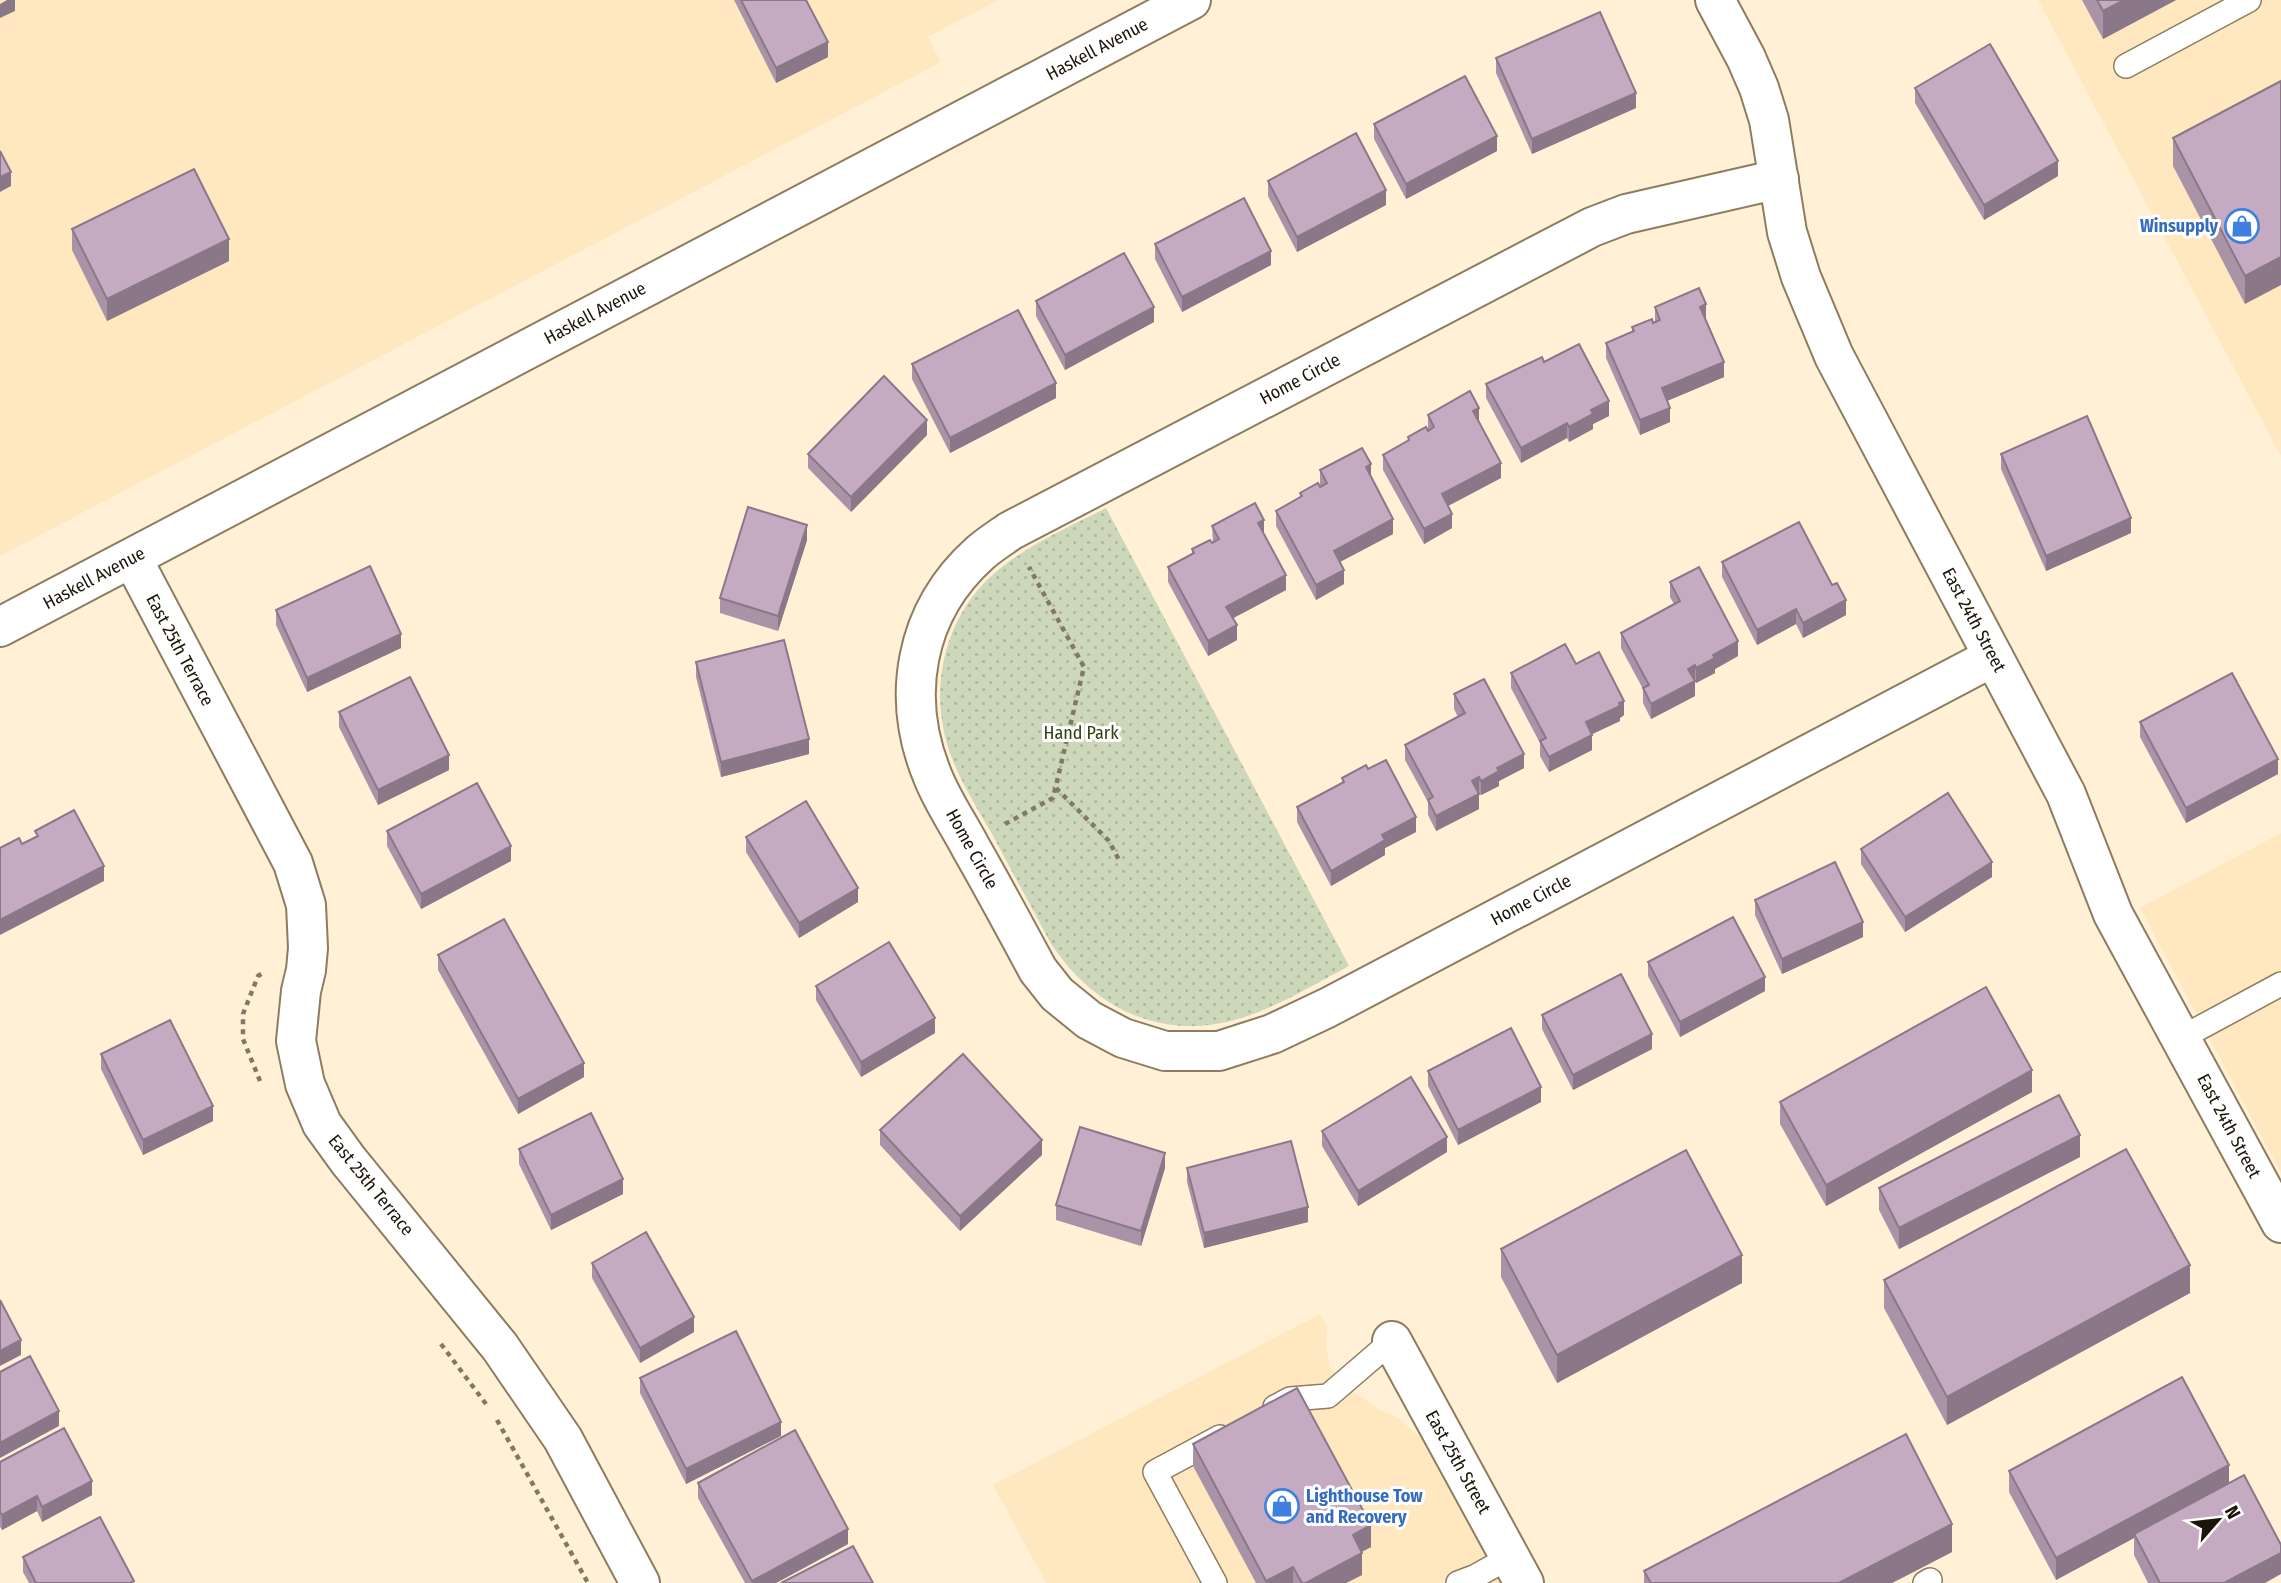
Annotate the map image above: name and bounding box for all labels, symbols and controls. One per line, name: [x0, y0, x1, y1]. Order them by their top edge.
street label: Haskell Avenue: [1042, 13, 1152, 85]
shop icon: Winsupply: [2223, 207, 2261, 245]
place label: Winsupply: [2140, 215, 2218, 237]
street label: Haskell Avenue: [540, 277, 650, 349]
street label: Home Circle: [1256, 349, 1344, 409]
street label: Haskell Avenue: [39, 542, 149, 614]
street label: East 24th Street: [1937, 564, 2011, 676]
street label: East 25th Terrace: [141, 590, 219, 710]
park label: Hand Park: [1043, 722, 1119, 744]
street label: Home Circle: [941, 805, 1003, 893]
street label: Home Circle: [1487, 870, 1575, 930]
street label: East 24th Street: [2192, 1070, 2266, 1182]
street label: East 25th Terrace: [324, 1130, 419, 1240]
street label: East 25th Street: [1421, 1407, 1495, 1518]
place label: Lighthouse Tow and Recovery: [1306, 1485, 1423, 1528]
north arrow: [2183, 1485, 2253, 1555]
shop icon: Lighthouse Tow and Recovery: [1263, 1487, 1301, 1525]
text: N: [2220, 1502, 2245, 1523]

